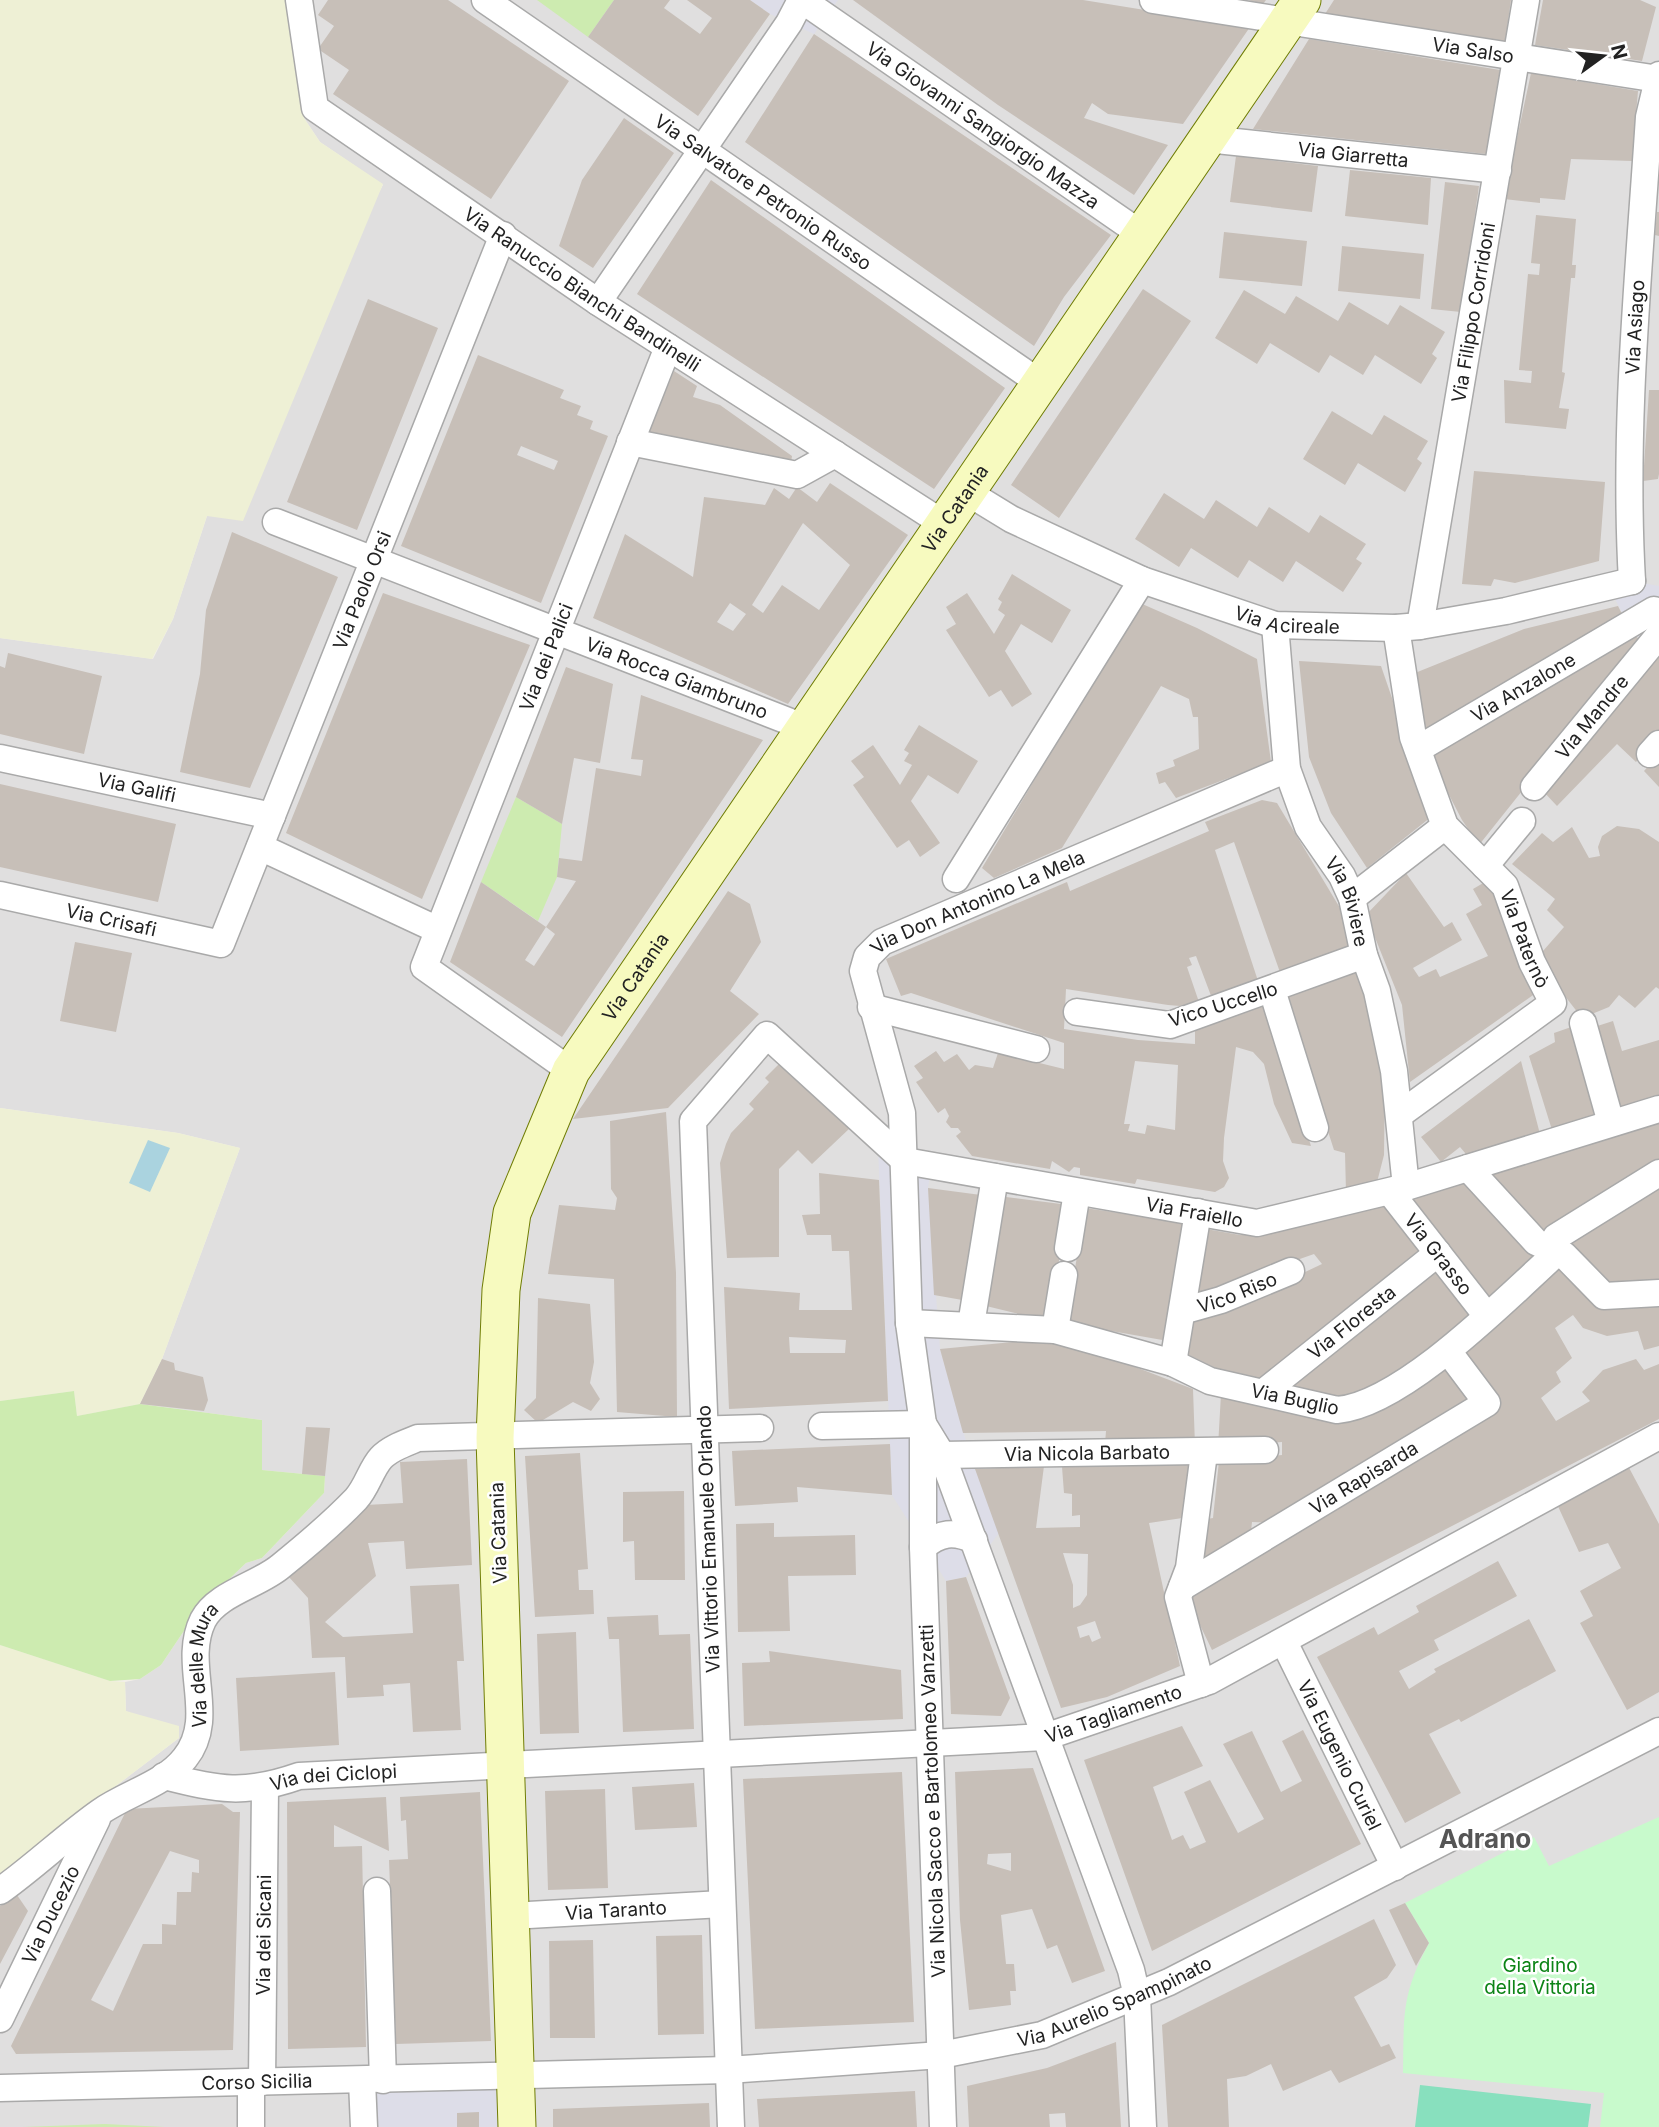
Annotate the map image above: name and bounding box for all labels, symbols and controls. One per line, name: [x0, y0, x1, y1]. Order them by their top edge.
north arrow: [1568, 21, 1638, 91]
street label: Via Salso: [1430, 33, 1516, 68]
street label: Via Giovanni Sangiorgio Mazza: [862, 37, 1104, 214]
text: N: [1606, 42, 1632, 62]
street label: Via Salvatore Petronio Russo: [650, 110, 876, 275]
street label: Via Giarretta: [1297, 138, 1410, 172]
street label: Via Ranuccio Bianchi Bandinelli: [459, 202, 705, 377]
street label: Via Filippo Corridoni: [1447, 221, 1500, 404]
street label: Via Asiago: [1621, 279, 1650, 375]
street label: Via Catania: [917, 460, 994, 557]
street label: Via Paolo Orsi: [328, 528, 396, 653]
street label: Via dei Palici: [515, 600, 578, 715]
street label: Via Acireale: [1231, 601, 1340, 639]
street label: Via Rocca Giambruno: [582, 632, 771, 724]
street label: Via Anzalone: [1467, 648, 1580, 727]
street label: Via Mandre: [1551, 670, 1634, 764]
street label: Via Galifi: [96, 768, 178, 807]
street label: Via Don Antonino La Mela: [866, 846, 1088, 959]
street label: Via Biviere: [1320, 852, 1373, 949]
street label: Via Paternò: [1495, 886, 1554, 992]
street label: Via Crisafi: [64, 899, 159, 941]
street label: Via Catania: [597, 929, 674, 1026]
street label: Vico Uccello: [1166, 977, 1280, 1032]
street label: Via Fraiello: [1144, 1193, 1245, 1232]
street label: Via Grasso: [1399, 1209, 1477, 1300]
street label: Vico Riso: [1195, 1267, 1280, 1318]
street label: Via Floresta: [1303, 1280, 1400, 1365]
street label: Via Buglio: [1249, 1379, 1341, 1420]
street label: Via Vittorio Emanuele Orlando: [692, 1405, 725, 1673]
street label: Via Rapisarda: [1305, 1436, 1422, 1519]
street label: Via Nicola Barbato: [1004, 1440, 1170, 1466]
street label: Via Catania: [485, 1482, 512, 1584]
street label: Via delle Mura: [185, 1598, 223, 1729]
street label: Via Nicola Sacco e Bartolomeo Vanzetti: [915, 1624, 950, 1978]
street label: Via Eugenio Curiel: [1293, 1676, 1386, 1834]
street label: Via Tagliamento: [1042, 1680, 1185, 1748]
street label: Via dei Ciclopi: [268, 1760, 398, 1796]
district label: Adrano: [1439, 1823, 1531, 1854]
street label: Via Ducezio: [17, 1862, 85, 1968]
street label: Via dei Sicani: [252, 1875, 276, 1996]
street label: Via Taranto: [564, 1896, 667, 1925]
street label: Via Aurelio Spampinato: [1015, 1951, 1216, 2052]
park label: Giardino della Vittoria: [1484, 1954, 1596, 1999]
street label: Corso Sicilia: [201, 2069, 313, 2095]

